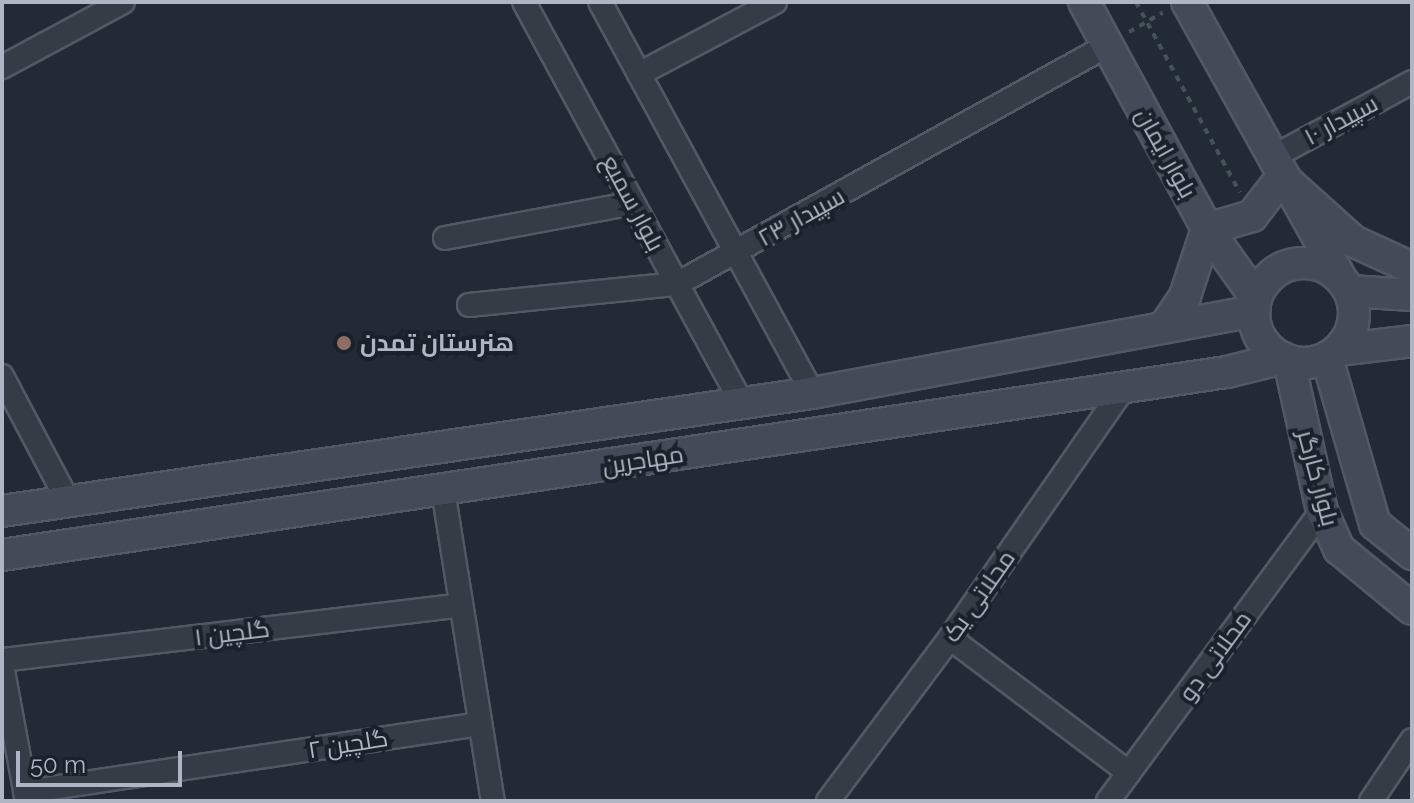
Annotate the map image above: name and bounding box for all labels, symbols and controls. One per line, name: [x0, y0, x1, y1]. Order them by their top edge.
street label: سپیدار ۱۰: [1299, 89, 1383, 151]
street label: بلوار ایمان: [1129, 103, 1203, 203]
street label: بلوار سمیع: [596, 150, 670, 256]
street label: سپیدار ۲۳: [753, 181, 849, 253]
place label: هنرستان تمدن: [360, 329, 514, 357]
marker: هنرستان تمدن: [335, 334, 353, 352]
street label: بلوار کارگر: [1291, 427, 1345, 529]
street label: مهاجرین: [600, 439, 686, 481]
street label: محلاتی یک: [937, 544, 1021, 648]
street label: محلاتی دو: [1173, 605, 1257, 707]
street label: گلچین ۱: [193, 614, 271, 652]
street label: گلچین ۲: [306, 723, 390, 765]
scale bar: [20, 735, 186, 785]
text: 50 m: [30, 750, 86, 779]

